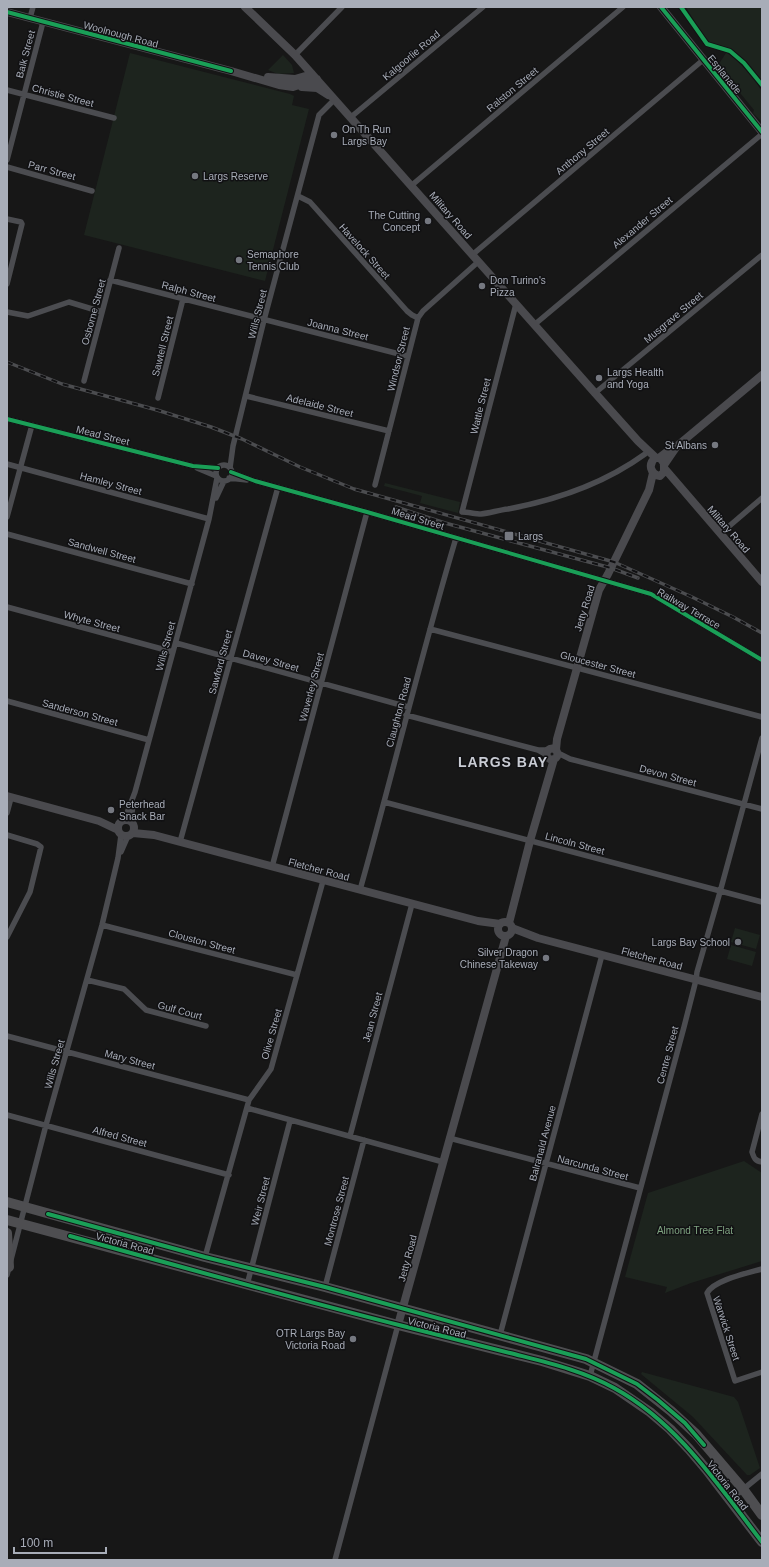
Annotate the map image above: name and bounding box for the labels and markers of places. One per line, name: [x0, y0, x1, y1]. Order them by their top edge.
place label: On Th Run Largs Bay: [342, 124, 391, 147]
marker: On Th Run Largs Bay: [329, 130, 339, 140]
marker: Largs Reserve: [190, 171, 200, 181]
place label: Largs Reserve: [203, 171, 268, 182]
place label: The Cutting Concept: [368, 210, 420, 233]
marker: The Cutting Concept: [423, 216, 433, 226]
place label: Semaphore Tennis Club: [247, 249, 300, 272]
marker: Semaphore Tennis Club: [234, 255, 244, 265]
place label: Don Turino's Pizza: [490, 275, 546, 298]
marker: Don Turino's Pizza: [477, 281, 487, 291]
place label: Largs Health and Yoga: [607, 367, 664, 390]
marker: Largs Health and Yoga: [594, 373, 604, 383]
place label: St Albans: [665, 440, 707, 451]
marker: St Albans: [710, 440, 720, 450]
marker: Largs: [503, 530, 515, 542]
place label: Largs: [518, 531, 543, 542]
place label: Peterhead Snack Bar: [119, 799, 166, 822]
marker: Peterhead Snack Bar: [106, 805, 116, 815]
place label: Largs Bay School: [652, 937, 730, 948]
marker: Largs Bay School: [733, 937, 743, 947]
place label: Silver Dragon Chinese Takeway: [460, 947, 538, 970]
marker: Silver Dragon Chinese Takeway: [541, 953, 551, 963]
place label: OTR Largs Bay Victoria Road: [276, 1328, 345, 1351]
marker: OTR Largs Bay Victoria Road: [348, 1334, 358, 1344]

